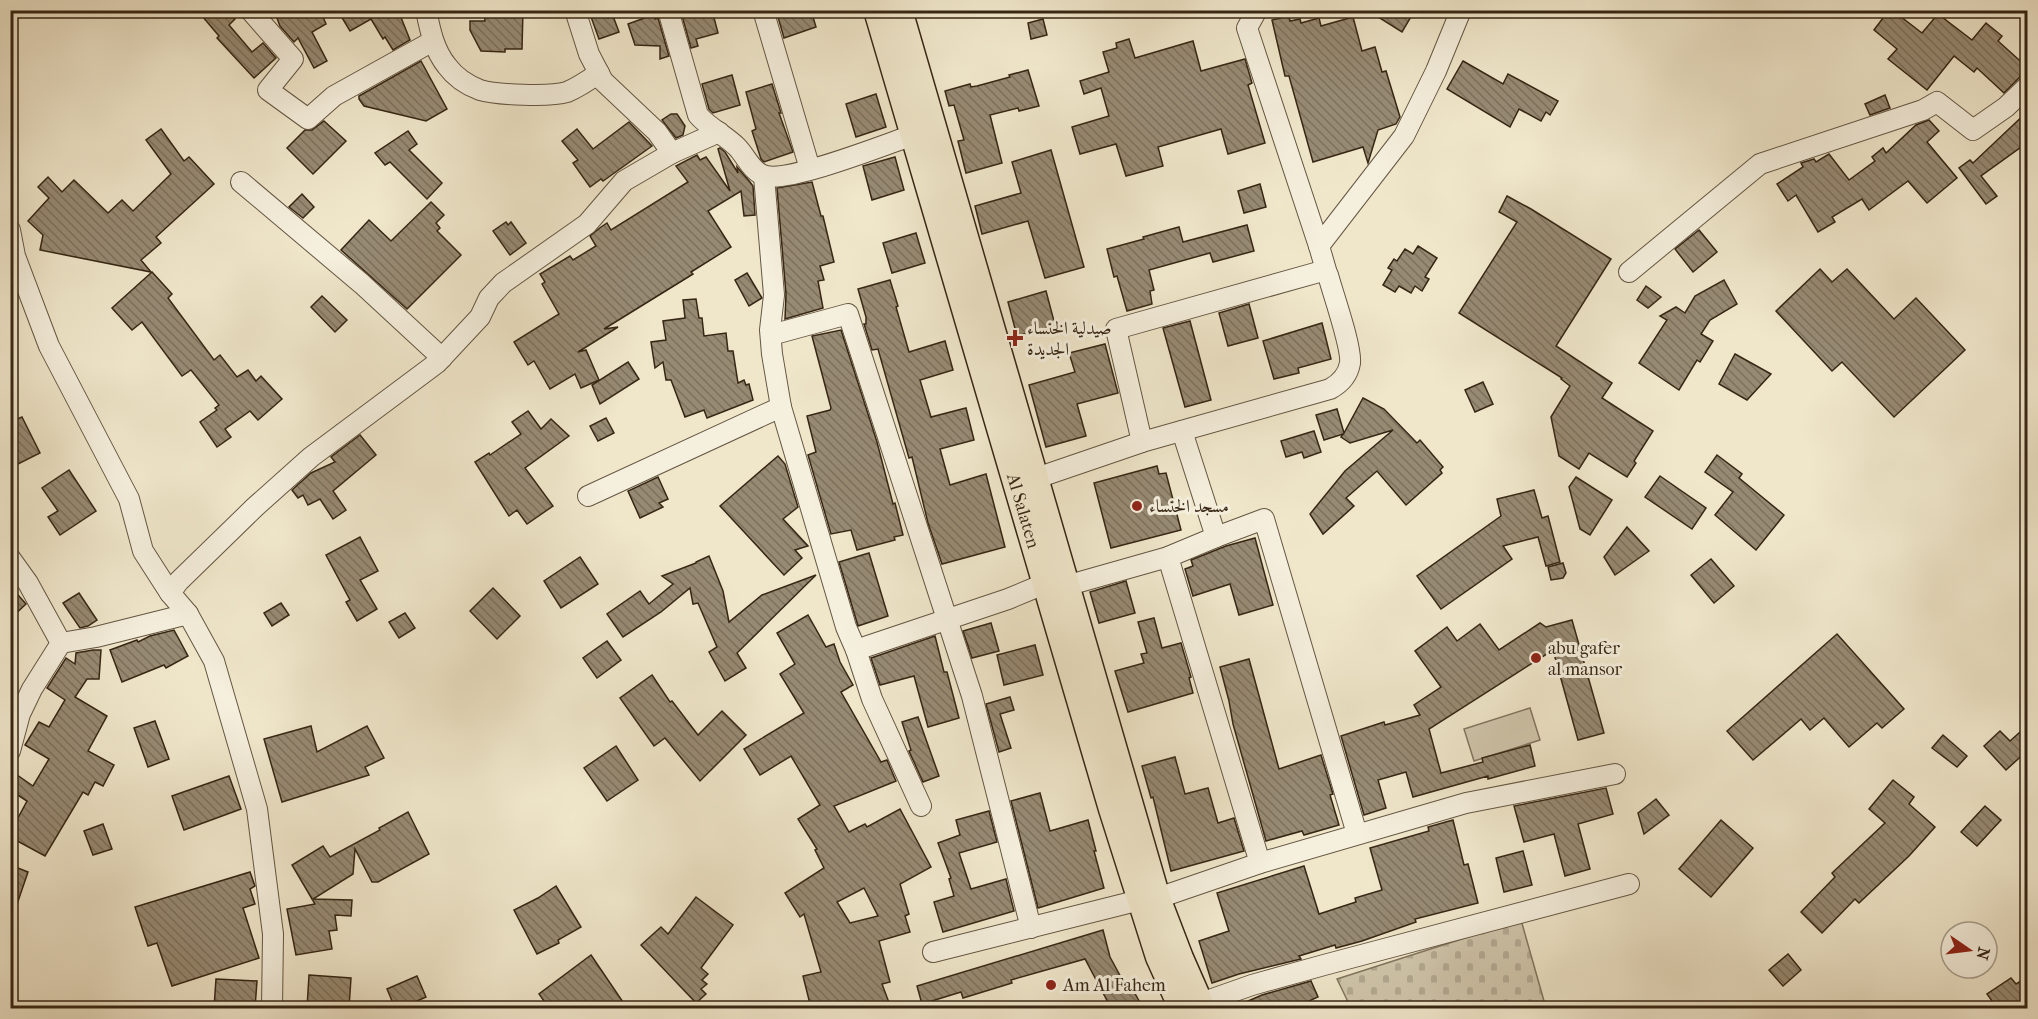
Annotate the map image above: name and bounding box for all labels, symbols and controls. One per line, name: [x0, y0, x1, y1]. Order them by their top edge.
place label: صيدلية الخنساء الجديدة: [1027, 318, 1112, 360]
marker: صيدلية الخنساء الجديدة: [1008, 331, 1022, 345]
street label: Al Salaten: [1002, 470, 1044, 551]
place label: مسجد الخنساء: [1149, 496, 1229, 517]
marker: مسجد الخنساء: [1130, 499, 1144, 513]
place label: abu gafer al mansor: [1548, 638, 1623, 680]
marker: abu gafer al mansor: [1529, 651, 1543, 665]
north arrow: [1939, 920, 1999, 980]
text: N: [1972, 945, 1994, 963]
place label: Am Al Fahem: [1062, 975, 1166, 996]
marker: Am Al Fahem: [1044, 978, 1058, 992]

